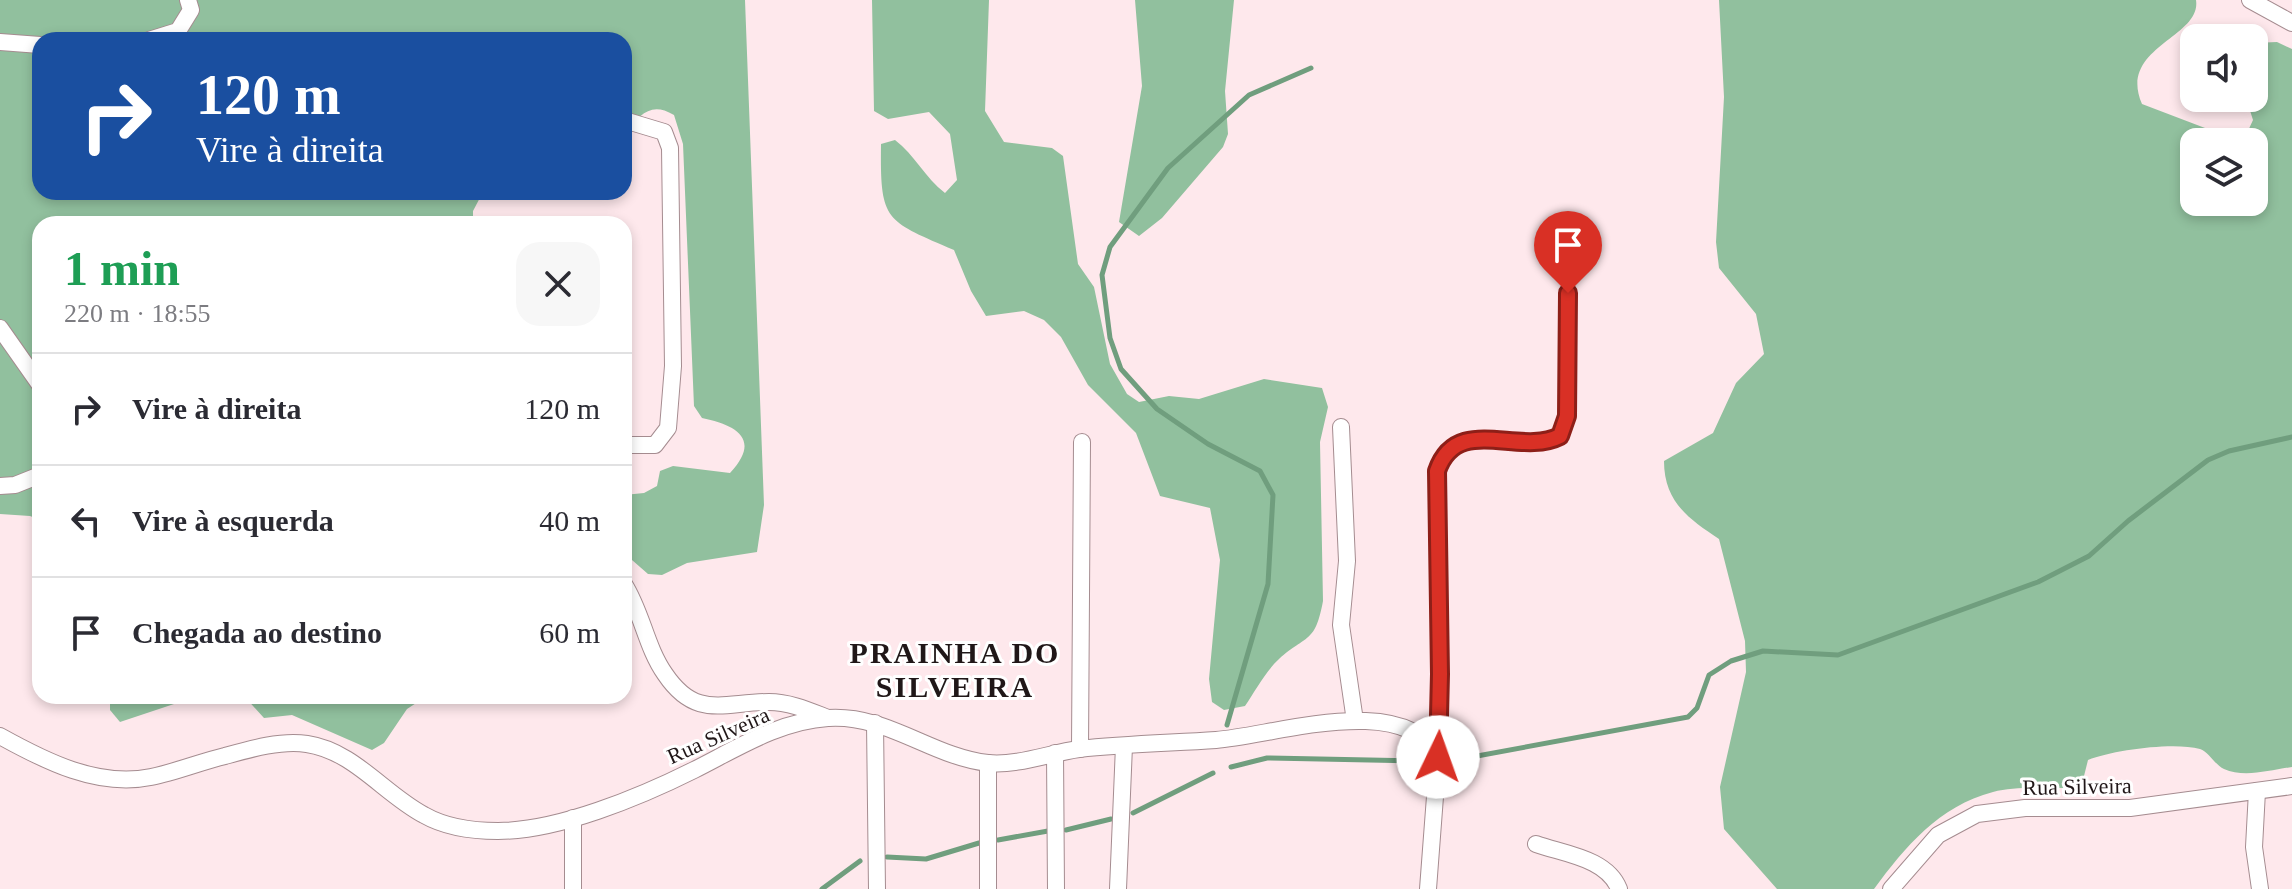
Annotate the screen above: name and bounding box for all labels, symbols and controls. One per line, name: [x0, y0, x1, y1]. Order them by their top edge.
map controls: [2180, 24, 2268, 216]
button: sound: [2180, 24, 2268, 112]
icon: right: [64, 64, 168, 168]
text: 120 m: [196, 64, 341, 126]
button: layers: [2180, 128, 2268, 216]
text: Vire à direita: [196, 130, 384, 170]
pin: [1534, 211, 1602, 293]
icon: arrive: [1546, 223, 1590, 267]
text: 1 min: [64, 242, 180, 295]
button: close: [516, 242, 600, 326]
text: 220 m · 18:55: [64, 299, 211, 328]
icon: right: [64, 387, 108, 431]
text: Vire à direita: [132, 392, 301, 425]
text: 120 m: [524, 392, 600, 425]
icon: left: [64, 499, 108, 543]
text: Vire à esquerda: [132, 504, 334, 537]
text: 40 m: [539, 504, 600, 537]
icon: arrive: [64, 611, 108, 655]
text: Chegada ao destino: [132, 616, 382, 649]
text: 60 m: [539, 616, 600, 649]
district label: PRAINHA DO SILVEIRA: [850, 636, 1060, 703]
street label: Rua Silveira: [663, 702, 773, 769]
position arrow: [1396, 715, 1480, 799]
street label: Rua Silveira: [2022, 773, 2132, 800]

